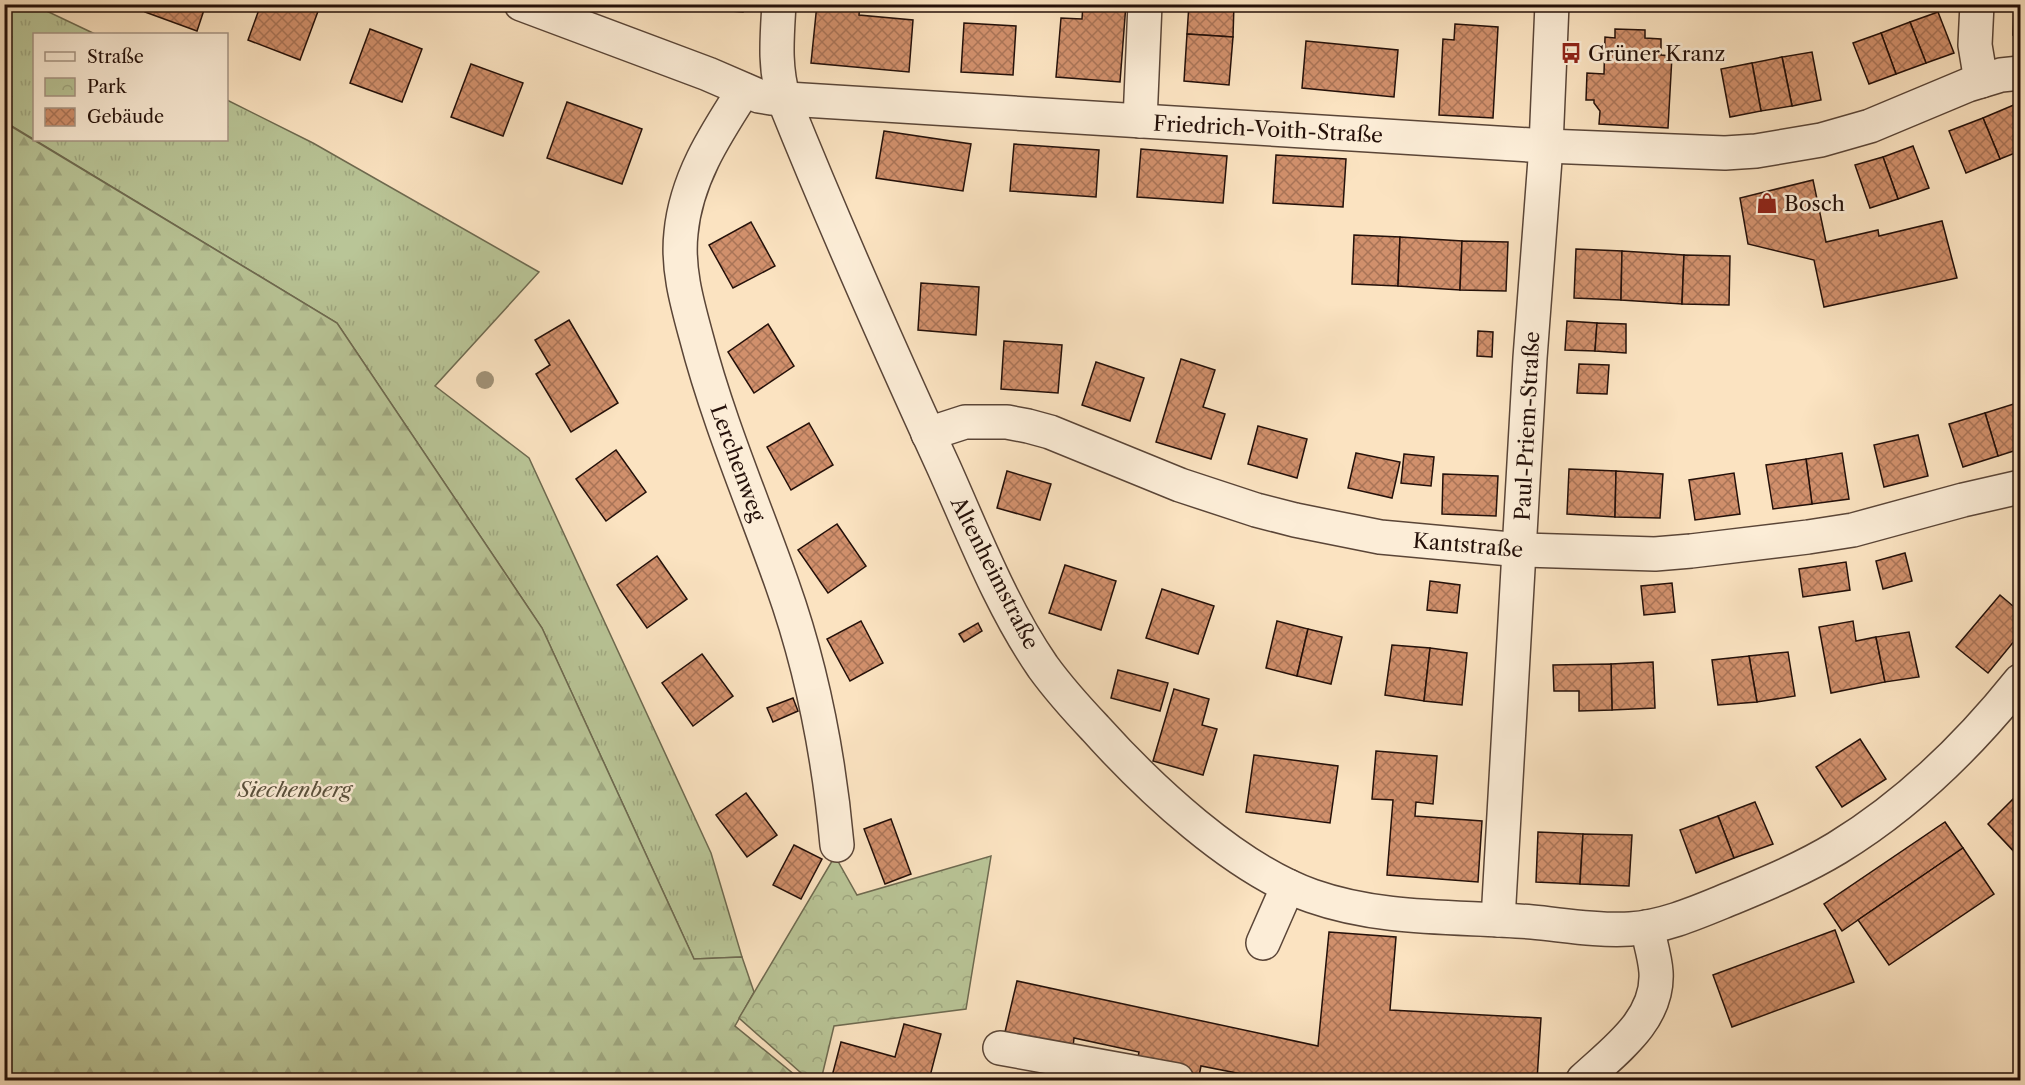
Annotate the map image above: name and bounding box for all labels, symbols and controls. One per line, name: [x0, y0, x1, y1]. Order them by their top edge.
legend: [33, 33, 228, 141]
bus stop icon: Grüner Kranz: [1559, 41, 1583, 65]
place label: Grüner Kranz: [1588, 41, 1725, 66]
text: Straße: [87, 46, 144, 68]
text: Park: [87, 76, 128, 98]
text: Gebäude: [87, 106, 164, 128]
street label: Friedrich-Voith-Straße: [1152, 110, 1384, 148]
shop icon: Bosch: [1755, 191, 1779, 215]
place label: Bosch: [1784, 191, 1845, 216]
street label: Paul-Priem-Straße: [1510, 331, 1544, 521]
street label: Lerchenweg: [705, 401, 771, 526]
street label: Altenheimstraße: [945, 492, 1044, 653]
street label: Kantstraße: [1412, 528, 1524, 562]
park label: Siechenberg: [236, 777, 354, 802]

